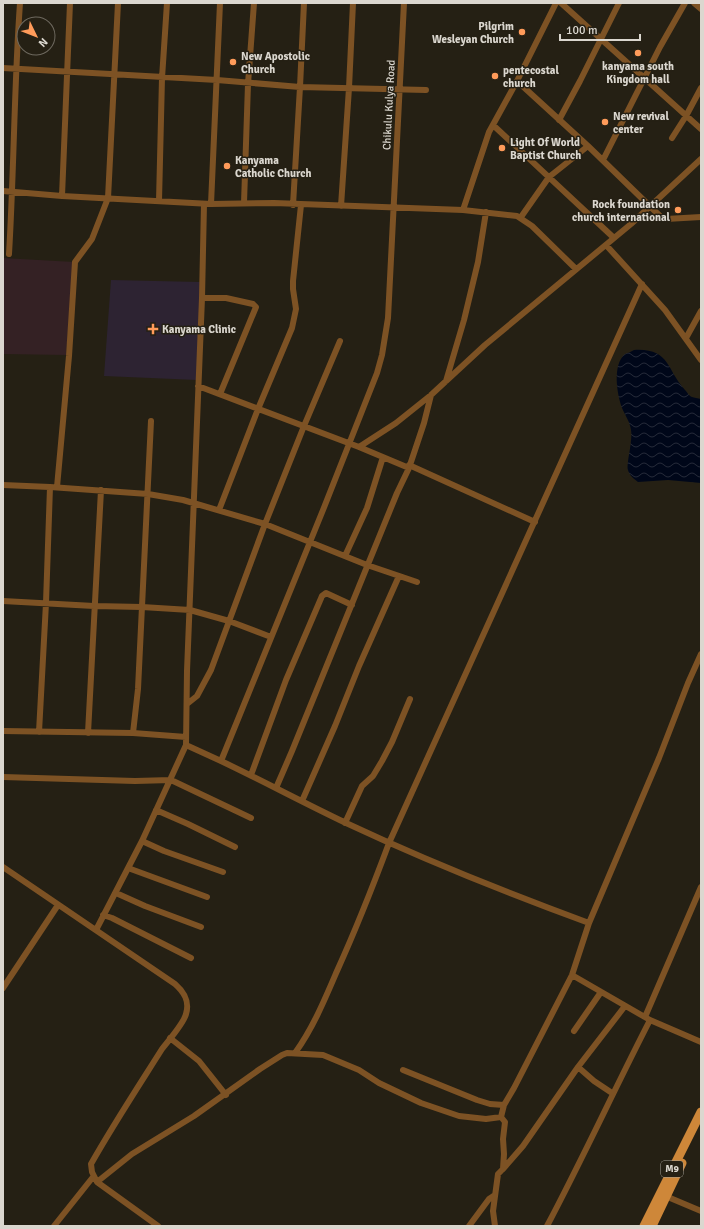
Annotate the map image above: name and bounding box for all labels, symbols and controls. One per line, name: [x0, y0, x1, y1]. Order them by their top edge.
north arrow: [16, 16, 56, 56]
scale bar: [560, 16, 640, 42]
place label: Pilgrim Wesleyan Church: [432, 20, 514, 46]
text: 100 m: [566, 23, 598, 38]
marker: Pilgrim Wesleyan Church: [517, 27, 527, 37]
text: N: [36, 35, 50, 50]
marker: kanyama south Kingdom hall: [633, 48, 643, 58]
place label: New Apostolic Church: [241, 50, 310, 76]
marker: New Apostolic Church: [228, 57, 238, 67]
street label: Chikulu Kulya Road: [380, 59, 398, 151]
place label: kanyama south Kingdom hall: [602, 60, 674, 86]
place label: pentecostal church: [503, 64, 559, 90]
marker: pentecostal church: [490, 71, 500, 81]
place label: New revival center: [613, 110, 669, 136]
marker: New revival center: [600, 117, 610, 127]
place label: Light Of World Baptist Church: [510, 136, 581, 162]
marker: Light Of World Baptist Church: [497, 143, 507, 153]
place label: Kanyama Catholic Church: [235, 154, 311, 180]
marker: Kanyama Catholic Church: [222, 161, 232, 171]
place label: Rock foundation church international: [572, 198, 671, 224]
marker: Rock foundation church international: [673, 205, 683, 215]
marker: Kanyama Clinic: [147, 323, 159, 335]
place label: Kanyama Clinic: [162, 323, 236, 336]
road number: M9: [661, 1161, 683, 1177]

